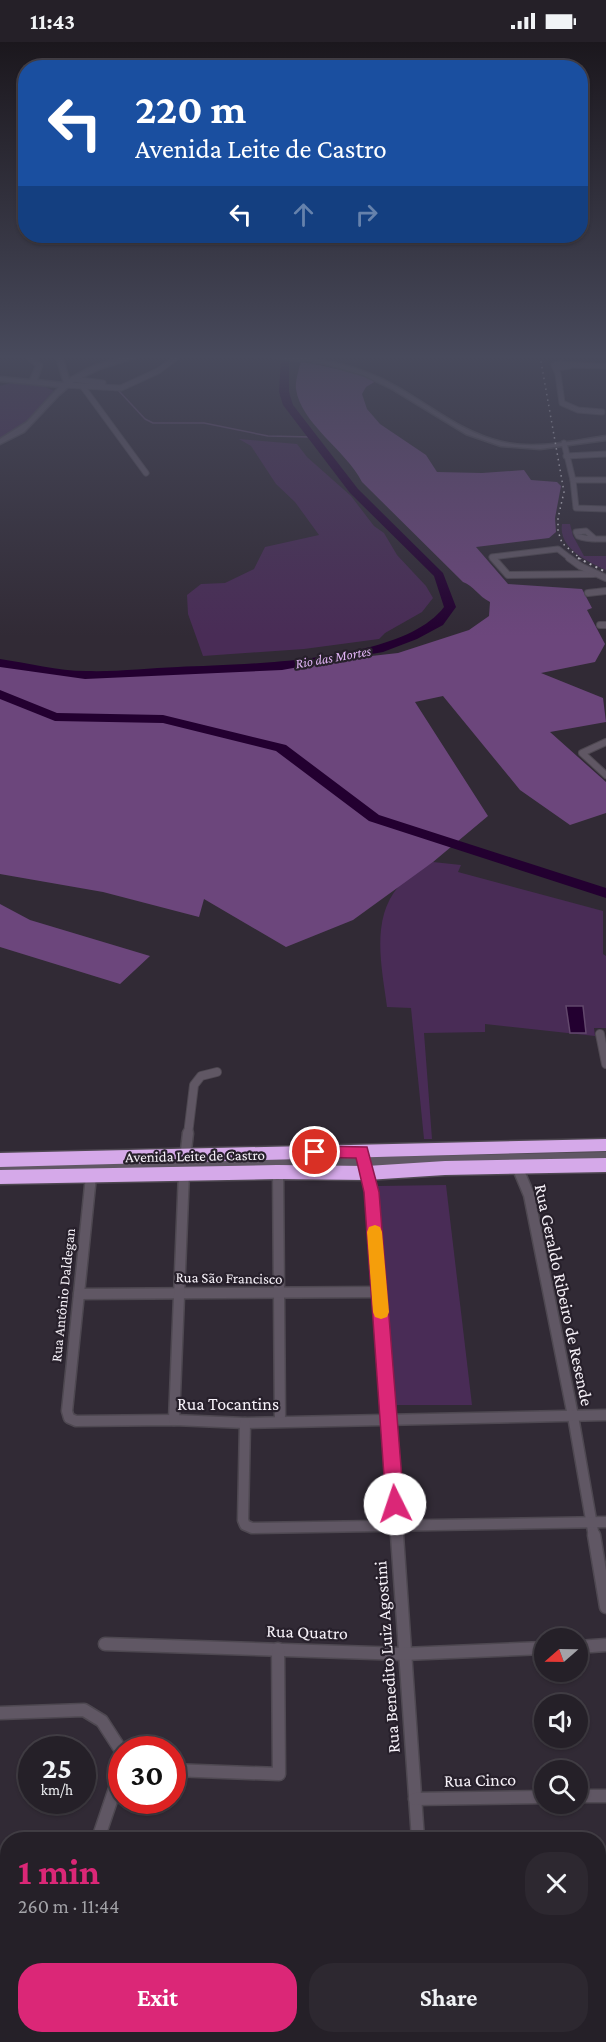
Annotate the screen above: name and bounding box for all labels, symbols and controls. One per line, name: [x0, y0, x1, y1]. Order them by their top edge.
text: 11:43: [30, 9, 75, 34]
icon: left: [36, 84, 114, 162]
text: 220 m: [135, 85, 246, 132]
text: Avenida Leite de Castro: [135, 134, 387, 164]
icon: left: [224, 198, 257, 231]
icon: ahead: [287, 198, 320, 231]
icon: right: [350, 198, 383, 231]
water label: Rio das Mortes: [294, 642, 373, 672]
pin: [289, 1126, 340, 1177]
icon: arrive: [298, 1135, 331, 1168]
street label: Avenida Leite de Castro: [125, 1147, 265, 1165]
street label: Rua Geraldo Ribeiro de Resende: [531, 1182, 597, 1408]
street label: Rua Antônio Daldegan: [48, 1227, 79, 1363]
street label: Rua São Francisco: [175, 1269, 283, 1287]
street label: Rua Tocantins: [177, 1394, 279, 1414]
position arrow: [363, 1472, 427, 1536]
street label: Rua Benedito Luiz Agostini: [370, 1560, 404, 1754]
street label: Rua Quatro: [266, 1621, 348, 1643]
north arrow: [534, 1628, 588, 1682]
map controls: [534, 1628, 588, 1814]
button: sound: [534, 1694, 588, 1748]
speed limit sign: 30: [108, 1736, 186, 1814]
text: 25: [42, 1751, 72, 1784]
button: search: [534, 1760, 588, 1814]
street label: Rua Cinco: [444, 1769, 516, 1791]
text: km/h: [41, 1782, 73, 1798]
text: 1 min: [18, 1852, 100, 1892]
button: close: [525, 1852, 588, 1915]
text: 260 m · 11:44: [18, 1895, 119, 1917]
button: Exit: [18, 1963, 297, 2032]
button: Share: [309, 1963, 588, 2032]

